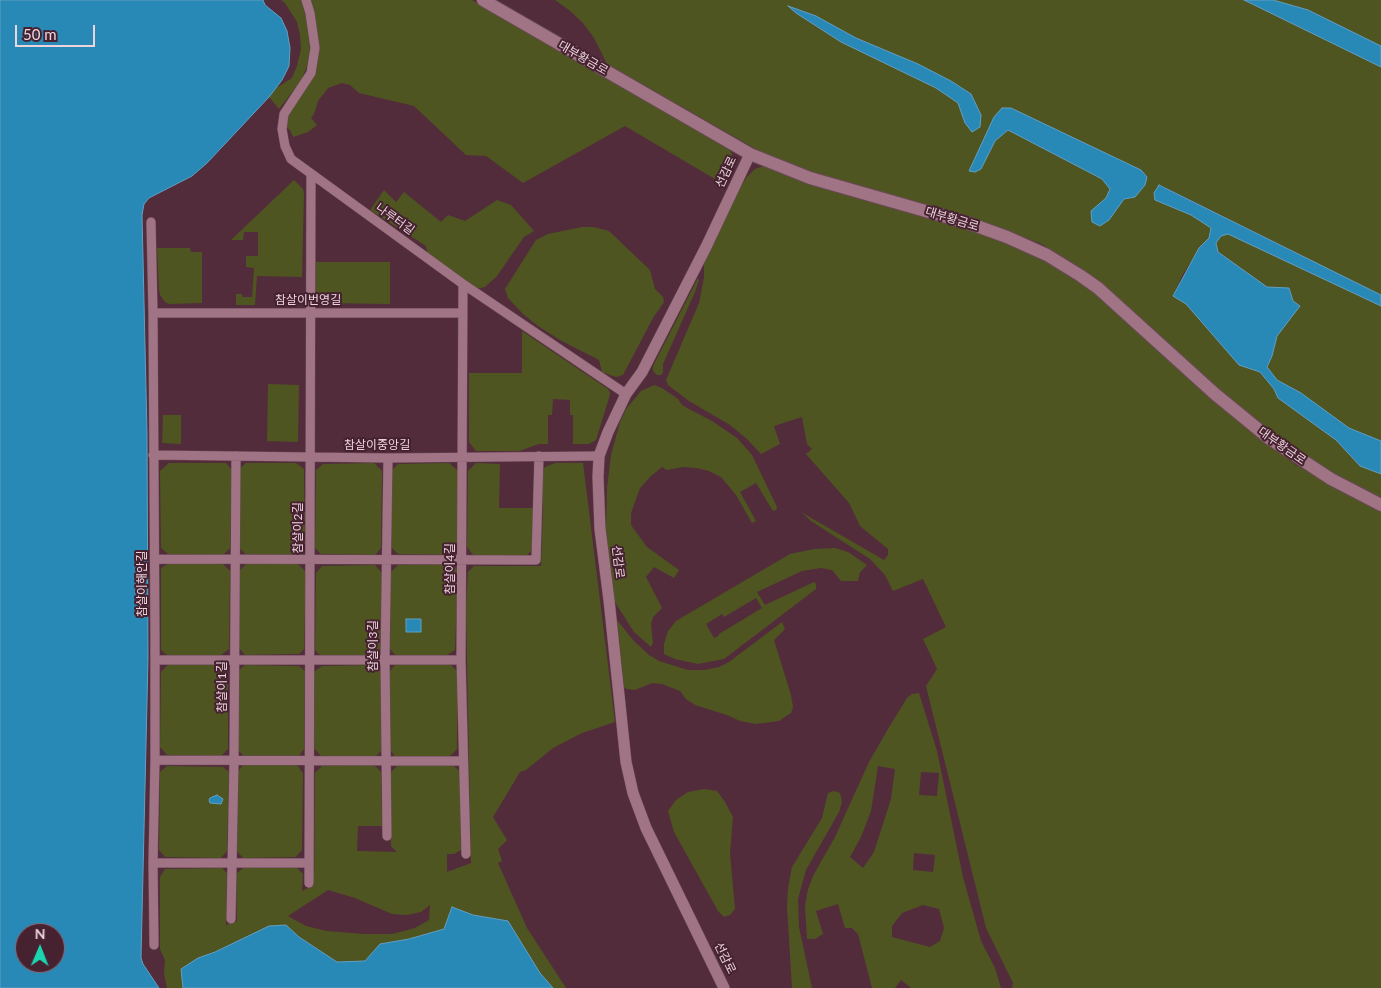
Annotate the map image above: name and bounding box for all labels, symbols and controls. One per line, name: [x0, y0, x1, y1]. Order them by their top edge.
scale bar: [18, 15, 98, 47]
text: 50 m: [23, 25, 57, 43]
street label: 대부황금로: [555, 38, 611, 78]
street label: 선감로: [712, 154, 740, 190]
street label: 나루터길: [373, 200, 417, 238]
street label: 대부황금로: [924, 204, 980, 234]
street label: 참살이번영길: [275, 293, 341, 307]
street label: 대부황금로: [1255, 424, 1309, 468]
street label: 참살이중앙길: [344, 438, 410, 452]
street label: 참살이2길: [291, 502, 305, 554]
street label: 참살이4길: [443, 543, 457, 595]
street label: 선감로: [609, 545, 627, 579]
street label: 참살이해안길: [135, 551, 149, 617]
street label: 참살이3길: [366, 620, 380, 672]
street label: 참살이1길: [215, 661, 229, 713]
north arrow: [15, 923, 65, 973]
text: N: [35, 925, 46, 942]
street label: 선감로: [711, 940, 739, 976]

